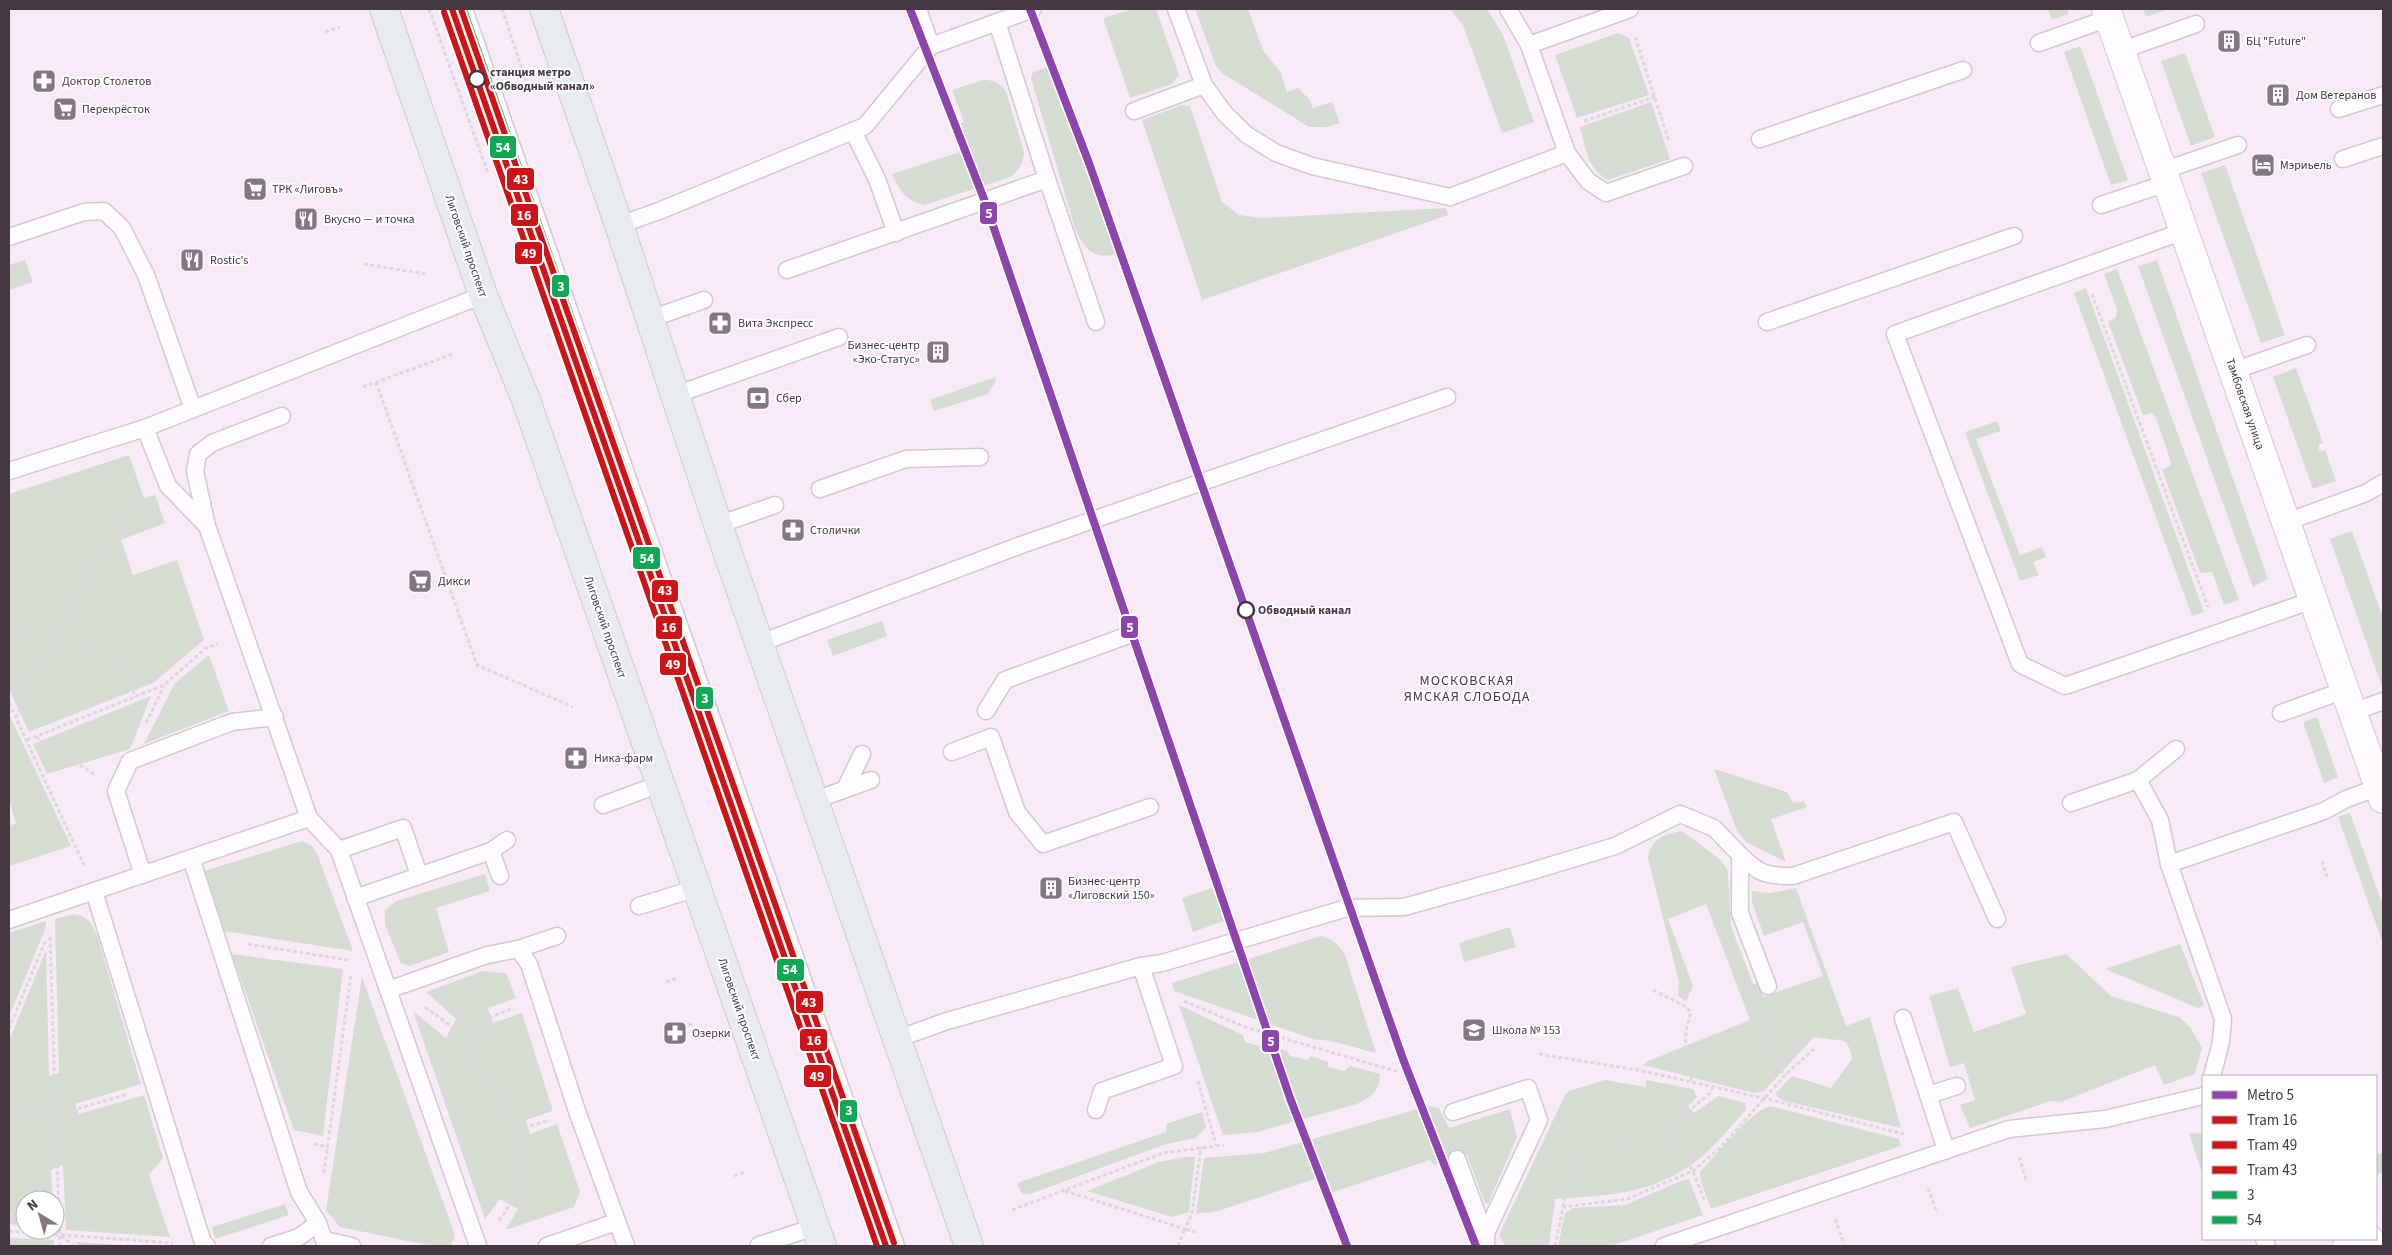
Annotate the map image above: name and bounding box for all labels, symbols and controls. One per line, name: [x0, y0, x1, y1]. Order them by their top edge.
building icon: БЦ "Future": [2216, 28, 2242, 54]
place label: БЦ "Future": [2246, 33, 2306, 50]
place label: станция метро «Обводный канал»: [490, 64, 595, 95]
pharmacy icon: Доктор Столетов: [31, 68, 57, 94]
marker: станция метро «Обводный канал»: [468, 70, 486, 88]
place label: Доктор Столетов: [62, 73, 151, 90]
building icon: Дом Ветеранов: [2265, 82, 2291, 108]
place label: Дом Ветеранов: [2296, 87, 2376, 104]
supermarket icon: Перекрёсток: [52, 96, 78, 122]
place label: Перекрёсток: [82, 101, 150, 118]
line badge: 54: [489, 135, 517, 159]
text: 54: [496, 138, 511, 158]
hotel icon: Мэриьель: [2250, 152, 2276, 178]
place label: Мэриьель: [2280, 157, 2332, 174]
line badge: 43: [506, 167, 535, 191]
text: 43: [514, 170, 528, 190]
supermarket icon: ТРК «Лиговъ»: [242, 176, 268, 202]
place label: ТРК «Лиговъ»: [272, 181, 343, 198]
street label: Лиговский проспект: [440, 192, 492, 300]
line badge: 5: [979, 201, 998, 225]
line badge: 16: [510, 203, 539, 227]
text: 5: [985, 204, 993, 224]
restaurant icon: Вкусно — и точка: [293, 206, 319, 232]
text: 16: [517, 206, 531, 226]
place label: Вкусно — и точка: [324, 211, 415, 228]
line badge: 49: [514, 241, 543, 265]
text: 49: [522, 244, 536, 264]
restaurant icon: Rostic's: [179, 247, 205, 273]
place label: Rostic's: [210, 252, 248, 269]
line badge: 3: [551, 274, 570, 298]
text: 3: [557, 277, 565, 297]
pharmacy icon: Вита Экспресс: [707, 310, 733, 336]
place label: Вита Экспресс: [738, 315, 814, 332]
place label: Бизнес-центр «Эко-Статус»: [848, 337, 920, 368]
building icon: Бизнес-центр «Эко-Статус»: [925, 339, 951, 365]
street label: Тамбовская улица: [2221, 356, 2269, 452]
bank icon: Сбер: [745, 385, 771, 411]
place label: Сбер: [776, 390, 802, 407]
pharmacy icon: Столички: [780, 517, 806, 543]
place label: Столички: [810, 522, 860, 539]
line badge: 54: [632, 546, 661, 570]
text: 54: [640, 549, 655, 569]
supermarket icon: Дикси: [407, 568, 433, 594]
place label: Дикси: [438, 573, 471, 590]
street label: Лиговский проспект: [579, 573, 631, 681]
line badge: 43: [651, 579, 679, 603]
text: 43: [658, 581, 672, 601]
marker: Обводный канал: [1237, 601, 1255, 619]
place label: Обводный канал: [1258, 602, 1351, 619]
line badge: 16: [655, 615, 683, 640]
line badge: 5: [1120, 615, 1139, 639]
text: 16: [662, 618, 676, 638]
text: 5: [1126, 618, 1134, 638]
line badge: 49: [659, 652, 687, 676]
text: 49: [666, 655, 680, 675]
district label: МОСКОВСКАЯ ЯМСКАЯ СЛОБОДА: [1404, 671, 1530, 707]
line badge: 3: [695, 686, 714, 710]
text: 3: [701, 689, 709, 709]
pharmacy icon: Ника-фарм: [563, 745, 589, 771]
place label: Ника-фарм: [594, 750, 653, 767]
place label: Бизнес-центр «Лиговский 150»: [1068, 873, 1155, 904]
building icon: Бизнес-центр «Лиговский 150»: [1038, 875, 1064, 901]
street label: Лиговский проспект: [713, 955, 765, 1063]
line badge: 54: [776, 958, 805, 982]
text: 54: [783, 960, 798, 980]
line badge: 43: [795, 990, 824, 1014]
text: 43: [802, 993, 816, 1013]
school or university icon: Школа № 153: [1461, 1017, 1487, 1043]
pharmacy icon: Озерки: [662, 1020, 688, 1046]
place label: Школа № 153: [1492, 1022, 1561, 1039]
place label: Озерки: [692, 1025, 731, 1042]
line badge: 16: [799, 1028, 828, 1052]
line badge: 5: [1261, 1029, 1280, 1053]
text: 16: [807, 1031, 821, 1051]
text: 5: [1267, 1032, 1275, 1052]
line badge: 49: [803, 1064, 832, 1088]
text: 49: [810, 1067, 824, 1087]
legend: [2202, 1075, 2377, 1240]
text: Metro 5: [2247, 1085, 2294, 1106]
line badge: 3: [839, 1099, 858, 1123]
text: 3: [845, 1101, 853, 1121]
text: Tram 16: [2247, 1110, 2297, 1131]
text: Tram 49: [2247, 1135, 2297, 1156]
text: Tram 43: [2247, 1160, 2297, 1181]
text: 3: [2247, 1185, 2254, 1206]
north arrow: [15, 1190, 65, 1240]
text: N: [23, 1195, 43, 1216]
text: 54: [2247, 1210, 2262, 1231]

